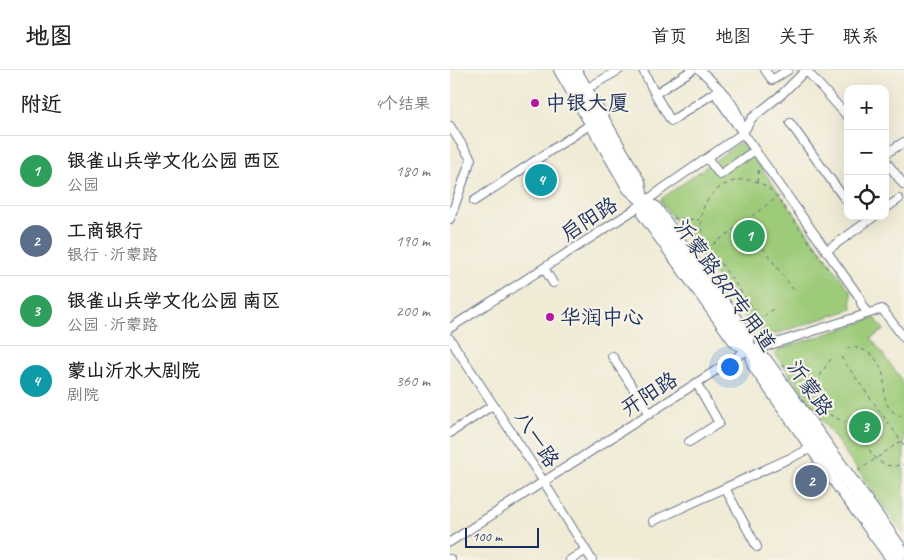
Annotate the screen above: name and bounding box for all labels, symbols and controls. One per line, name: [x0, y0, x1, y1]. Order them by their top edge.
text: 地图: [25, 21, 73, 51]
text: 首页: [651, 25, 687, 47]
text: 地图: [715, 25, 751, 47]
text: 关于: [779, 25, 815, 47]
text: 联系: [843, 25, 879, 47]
map controls: [844, 85, 889, 220]
button: +: [844, 85, 889, 130]
place label: 中银大厦: [545, 90, 629, 116]
text: 附近: [20, 91, 62, 117]
text: 4个结果: [375, 94, 430, 114]
marker: 中银大厦: [529, 97, 541, 109]
button: −: [844, 130, 889, 175]
text: 银雀山兵学文化公园 西区: [67, 149, 281, 173]
text: 1: [32, 161, 40, 181]
text: 180 m: [396, 161, 430, 181]
pin: 4: [525, 161, 557, 199]
text: 公园: [67, 175, 99, 195]
button: locate: [844, 175, 889, 220]
street label: 启阳路: [556, 191, 622, 247]
street label: 沂蒙路BRT专用道: [668, 214, 782, 356]
pin: 1: [733, 217, 765, 255]
text: 工商银行: [67, 219, 143, 243]
text: 2: [32, 231, 40, 251]
text: 190 m: [396, 231, 430, 251]
text: 银行 · 沂蒙路: [67, 245, 158, 265]
text: 银雀山兵学文化公园 南区: [67, 289, 281, 313]
text: 3: [32, 301, 40, 321]
text: 200 m: [396, 301, 430, 321]
place label: 华润中心: [560, 304, 644, 330]
marker: 华润中心: [544, 311, 556, 323]
text: 公园 · 沂蒙路: [67, 315, 158, 335]
your location: [717, 354, 743, 380]
street label: 沂蒙路: [781, 355, 839, 421]
text: 蒙山沂水大剧院: [67, 359, 200, 383]
street label: 开阳路: [616, 366, 682, 422]
text: 4: [32, 371, 40, 391]
text: 360 m: [396, 371, 430, 391]
text: 剧院: [67, 385, 99, 405]
street label: 八一路: [509, 406, 565, 472]
pin: 3: [849, 408, 881, 446]
pin: 2: [795, 462, 827, 500]
scale bar: [465, 525, 539, 548]
text: 100 m: [472, 528, 502, 545]

